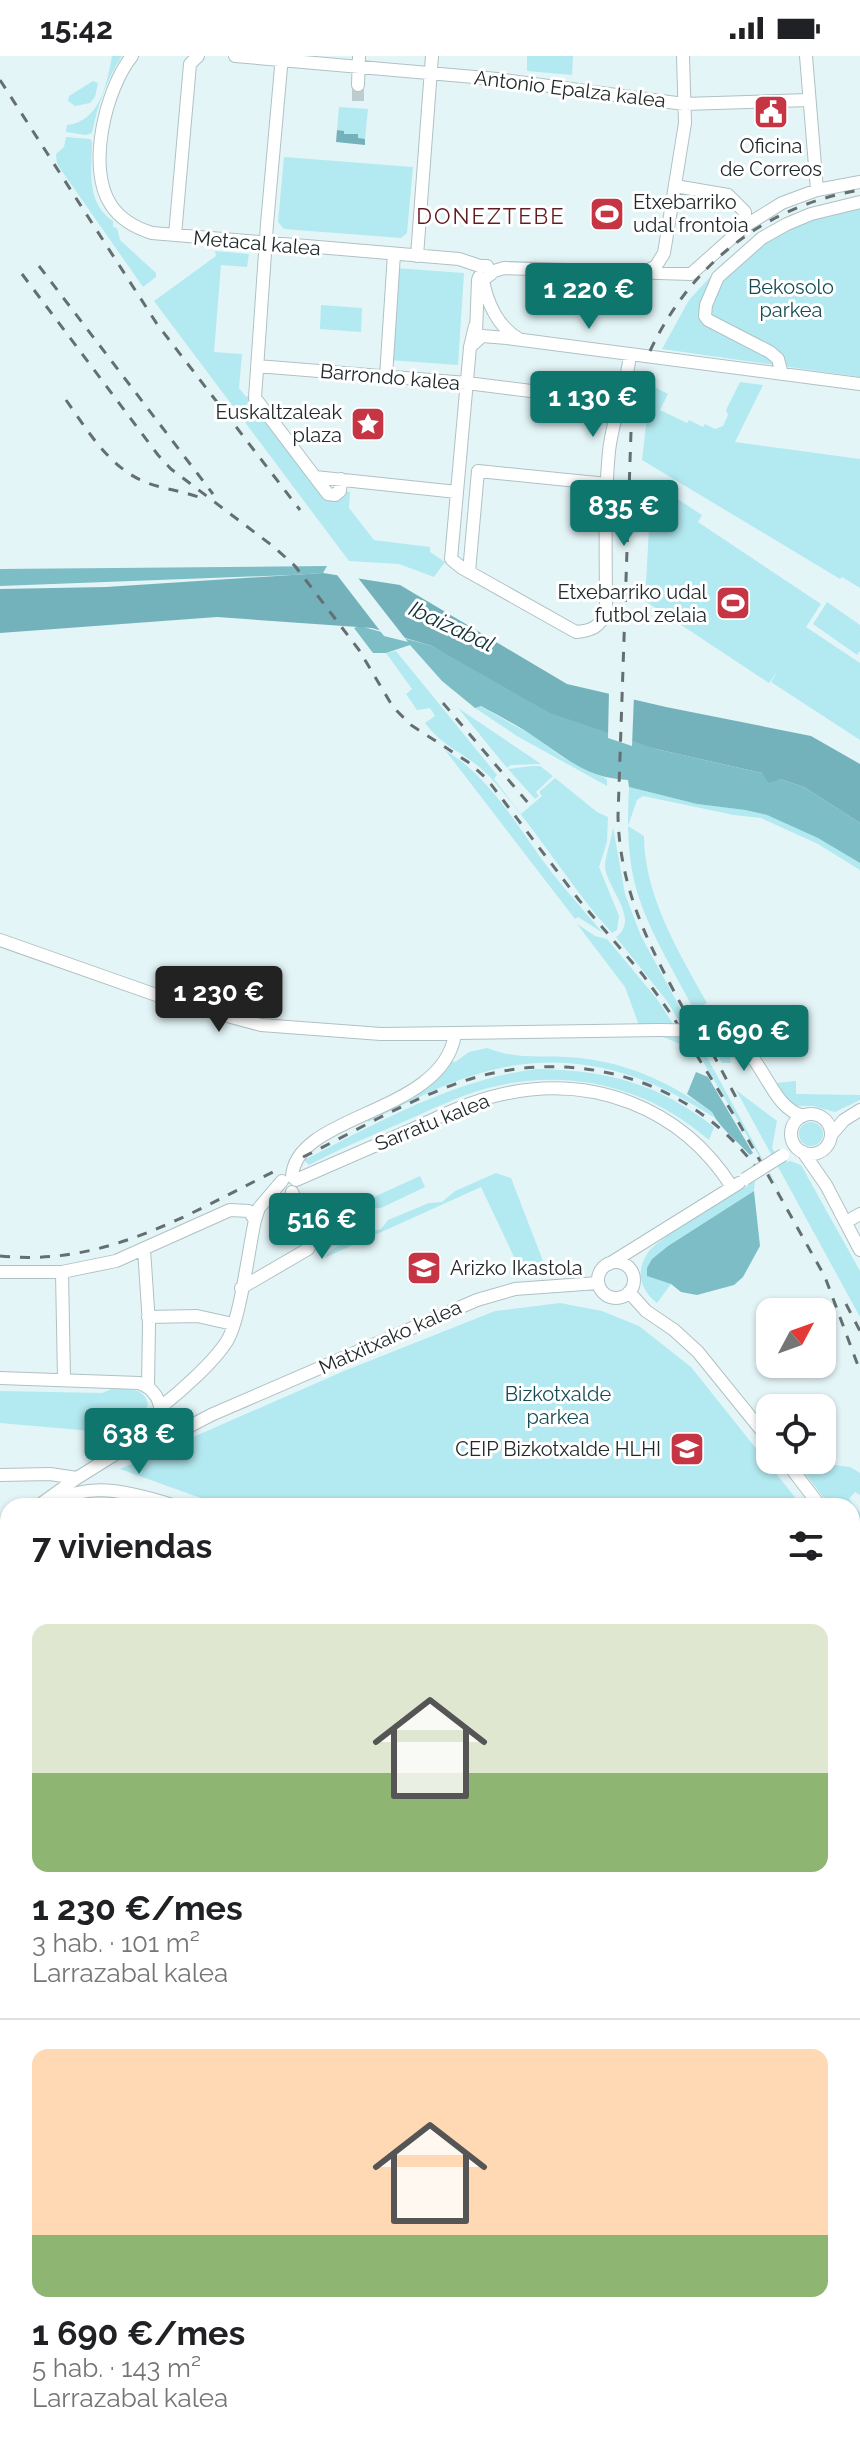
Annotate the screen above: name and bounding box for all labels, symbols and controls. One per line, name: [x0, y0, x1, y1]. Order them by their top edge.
text: 15:42: [40, 11, 113, 46]
street label: Antonio Epalza kalea: [473, 65, 667, 113]
public building icon: Oficina de Correos: [752, 93, 790, 131]
place label: Oficina de Correos: [720, 134, 822, 181]
place label: Etxebarriko udal frontoia: [633, 190, 749, 237]
sports icon: Etxebarriko udal frontoia: [588, 195, 626, 233]
district label: DONEZTEBE: [416, 203, 566, 229]
street label: Metacal kalea: [192, 225, 322, 261]
pin: 1 220 €: [515, 263, 663, 331]
text: 1 220 €: [543, 274, 635, 304]
park label: Bekosolo parkea: [748, 275, 834, 322]
street label: Barrondo kalea: [319, 359, 461, 395]
pin: 1 130 €: [519, 371, 667, 439]
text: 1 130 €: [548, 382, 638, 412]
place label: Euskaltzaleak plaza: [216, 400, 342, 447]
place icon: Euskaltzaleak plaza: [349, 405, 387, 443]
pin: 835 €: [568, 480, 680, 548]
text: 835 €: [588, 491, 660, 521]
place label: Etxebarriko udal futbol zelaia: [558, 580, 708, 627]
sports icon: Etxebarriko udal futbol zelaia: [714, 584, 752, 622]
water label: Ibaizabal: [405, 595, 499, 657]
pin: 1 230 €: [145, 966, 293, 1034]
text: 1 230 €: [173, 977, 265, 1007]
pin: 1 690 €: [670, 1005, 818, 1073]
text: 1 690 €: [697, 1016, 791, 1046]
street label: Sarratu kalea: [371, 1088, 493, 1156]
pin: 516 €: [266, 1193, 378, 1261]
text: 516 €: [287, 1204, 357, 1234]
school or university icon: Arizko Ikastola: [405, 1249, 443, 1287]
place label: Arizko Ikastola: [450, 1256, 583, 1280]
street label: Matxitxako kalea: [315, 1295, 465, 1379]
north arrow: [756, 1298, 836, 1378]
map controls: [756, 1298, 836, 1474]
park label: Bizkotxalde parkea: [505, 1382, 612, 1429]
button: locate: [756, 1394, 836, 1474]
pin: 638 €: [83, 1408, 195, 1476]
text: 638 €: [103, 1419, 175, 1449]
school or university icon: CEIP Bizkotxalde HLHI: [668, 1430, 706, 1468]
place label: CEIP Bizkotxalde HLHI: [455, 1437, 661, 1461]
icon: filters: [784, 1524, 828, 1568]
text: 7 viviendas: [32, 1526, 212, 1566]
icon: home: [358, 1676, 502, 1820]
text: 1 230 €/mes: [32, 1888, 243, 1928]
text: 3 hab. · 101 m²: [32, 1928, 200, 1958]
text: Larrazabal kalea: [32, 1958, 228, 1988]
icon: home: [358, 2101, 502, 2245]
text: 1 690 €/mes: [32, 2313, 245, 2353]
text: 5 hab. · 143 m²: [32, 2353, 201, 2383]
text: Larrazabal kalea: [32, 2383, 228, 2413]

